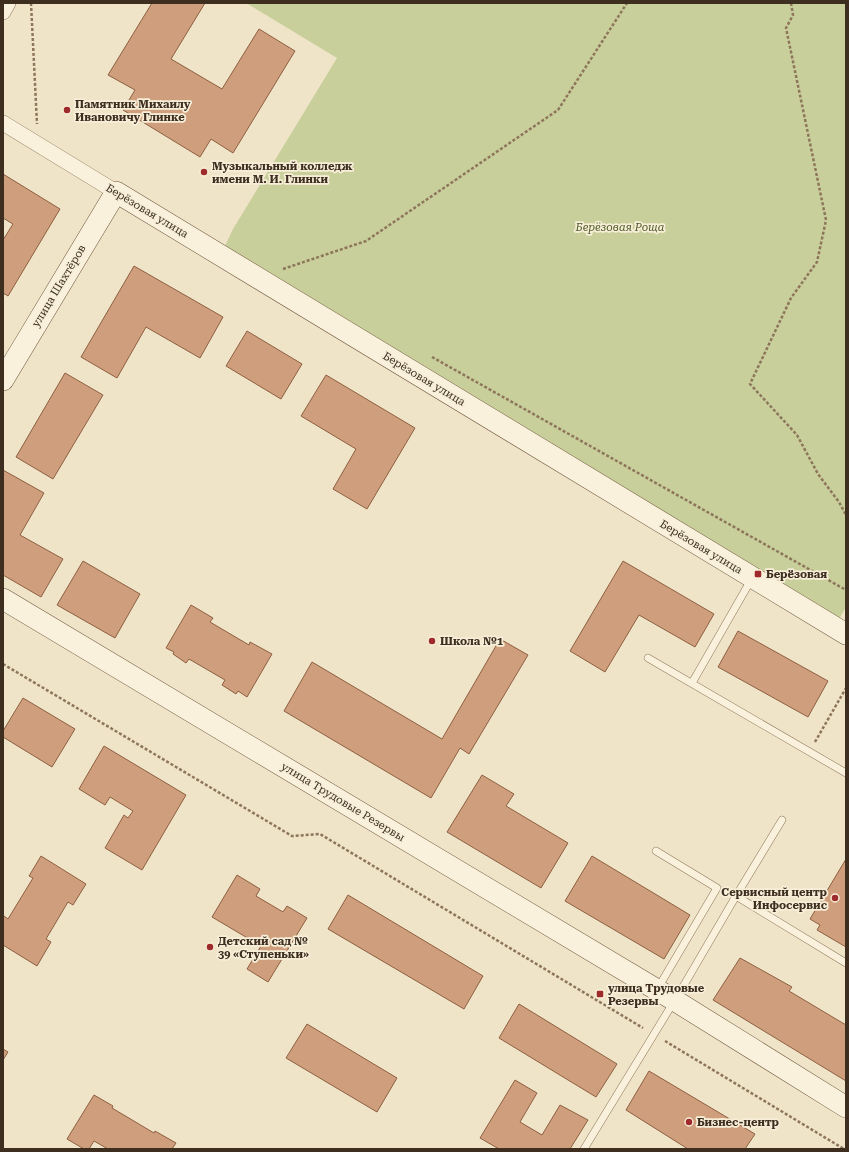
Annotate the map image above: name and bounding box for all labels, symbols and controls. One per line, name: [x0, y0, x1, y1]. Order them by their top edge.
place label: Памятник Михаилу Ивановичу Глинке: [75, 98, 191, 124]
marker: Памятник Михаилу Ивановичу Глинке: [62, 105, 72, 115]
place label: Музыкальный колледж имени М. И. Глинки: [212, 160, 353, 186]
marker: Музыкальный колледж имени М. И. Глинки: [199, 167, 209, 177]
street label: Берёзовая улица: [104, 181, 190, 241]
park label: Берёзовая Роща: [575, 221, 665, 234]
street label: улица Шахтёров: [29, 242, 89, 330]
street label: Берёзовая улица: [381, 349, 467, 409]
street label: Берёзовая улица: [658, 517, 744, 577]
place label: Берёзовая: [766, 568, 827, 581]
marker: Берёзовая: [753, 569, 763, 579]
place label: Школа №1: [440, 635, 503, 648]
marker: Школа №1: [427, 636, 437, 646]
street label: улица Трудовые Резервы: [279, 760, 407, 844]
place label: Сервисный центр Инфосервис: [721, 886, 828, 912]
marker: Сервисный центр Инфосервис: [830, 893, 840, 903]
place label: Детский сад № 39 «Ступеньки»: [218, 935, 309, 961]
marker: Детский сад № 39 «Ступеньки»: [205, 942, 215, 952]
place label: улица Трудовые Резервы: [608, 982, 705, 1008]
marker: улица Трудовые Резервы: [595, 989, 605, 999]
place label: Бизнес-центр: [697, 1116, 780, 1129]
marker: Бизнес-центр: [684, 1117, 694, 1127]

